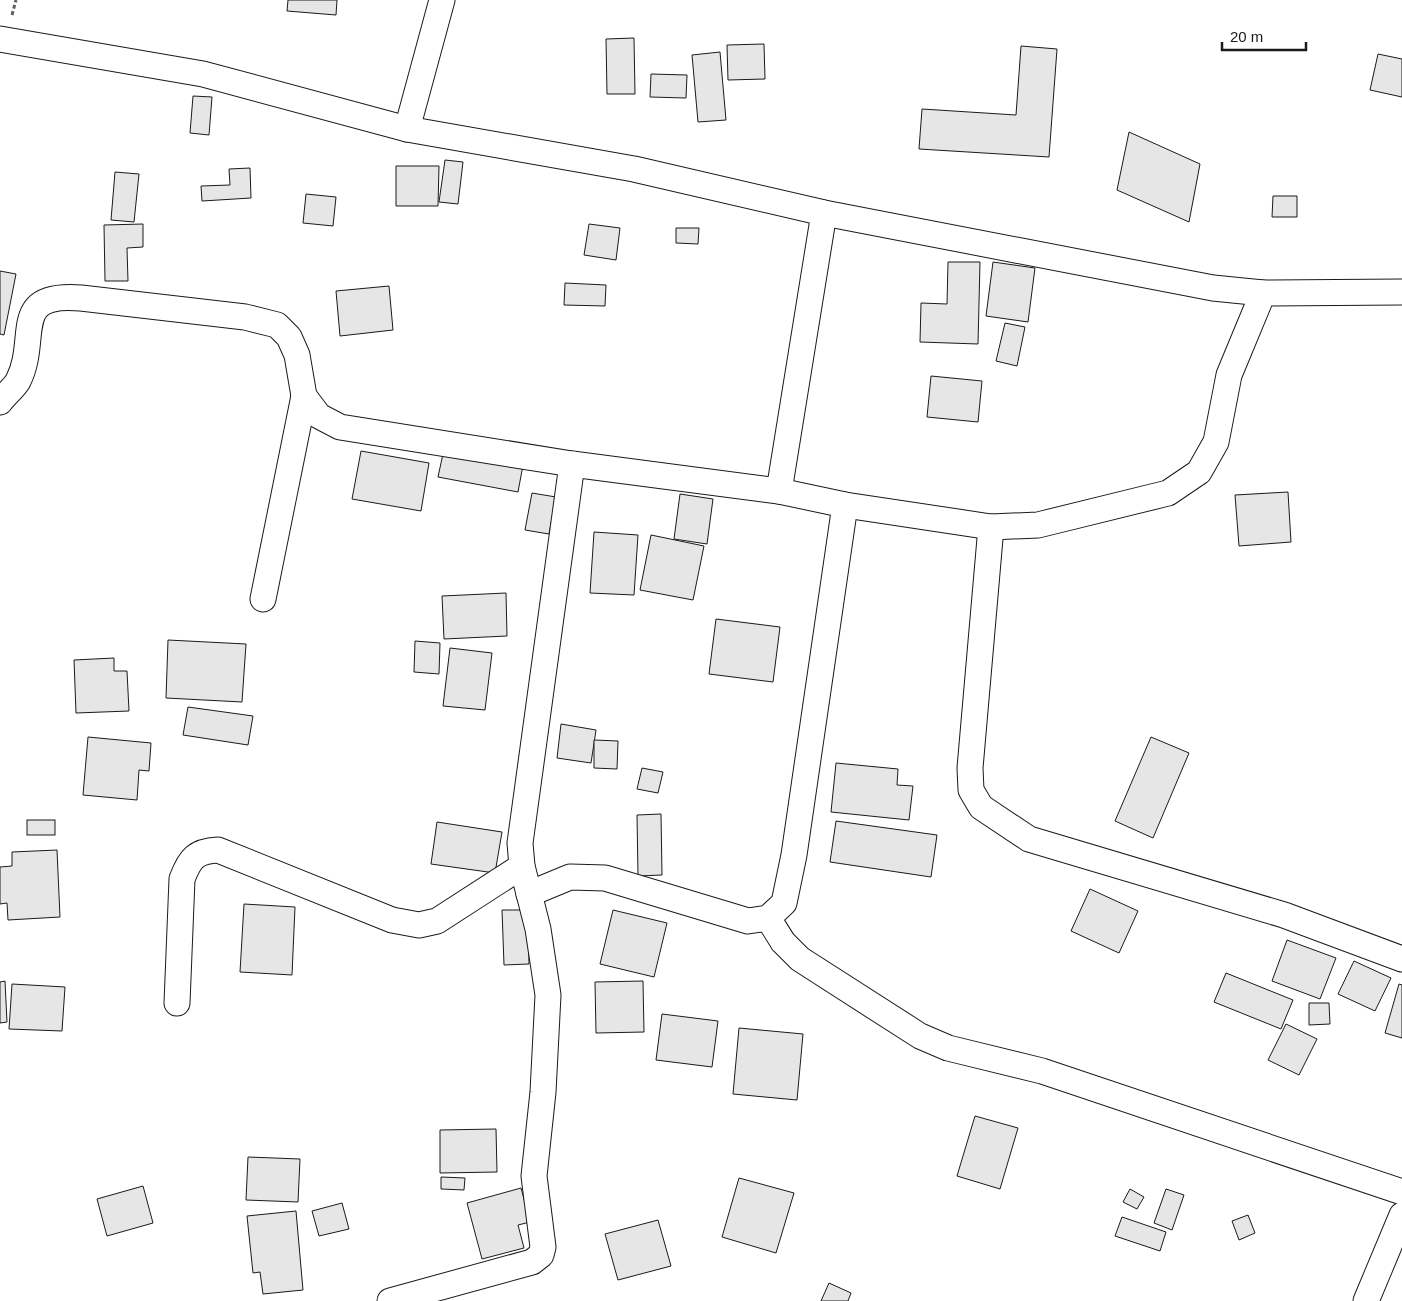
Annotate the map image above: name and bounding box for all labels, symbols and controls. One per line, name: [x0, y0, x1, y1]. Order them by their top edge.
scale bar: [1222, 20, 1306, 52]
text: 20 m: [1230, 28, 1263, 45]

